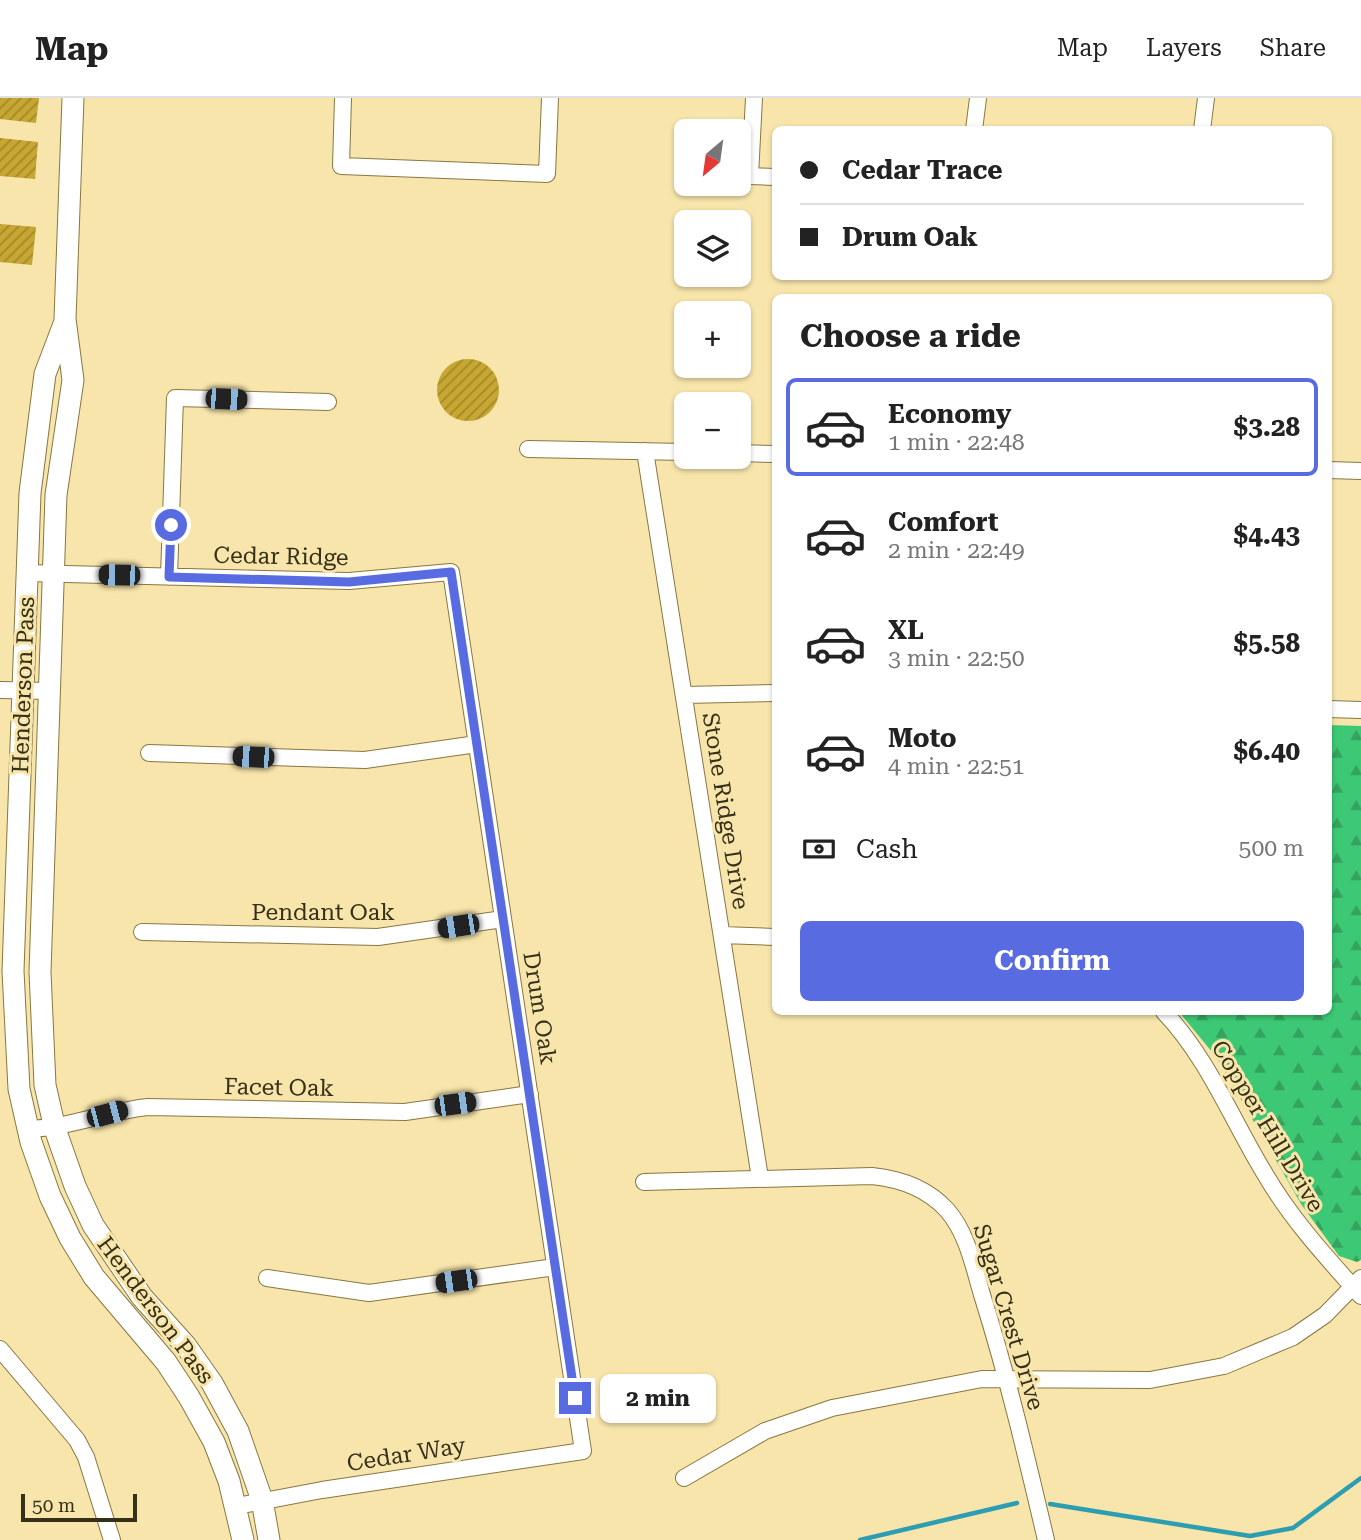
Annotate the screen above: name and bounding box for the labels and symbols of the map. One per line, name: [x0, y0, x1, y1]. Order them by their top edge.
north arrow: [674, 119, 751, 196]
car: [205, 388, 248, 410]
route start: [155, 509, 187, 541]
street label: Cedar Ridge: [213, 542, 349, 571]
car: [98, 564, 141, 586]
street label: Henderson Pass: [7, 596, 40, 774]
street label: Stone Ridge Drive: [697, 711, 754, 911]
car: [232, 746, 275, 768]
street label: Pendant Oak: [251, 899, 395, 926]
car: [436, 912, 481, 940]
street label: Drum Oak: [517, 950, 562, 1067]
street label: Copper Hill Drive: [1206, 1036, 1329, 1217]
street label: Facet Oak: [224, 1073, 335, 1102]
car: [433, 1091, 478, 1117]
car: [84, 1098, 131, 1130]
street label: Sugar Crest Drive: [967, 1221, 1050, 1413]
street label: Henderson Pass: [92, 1231, 220, 1389]
car: [434, 1268, 479, 1294]
callout: 2 min: [600, 1374, 715, 1422]
route end: [559, 1382, 591, 1414]
street label: Cedar Way: [345, 1432, 468, 1477]
scale bar: [21, 1491, 136, 1523]

